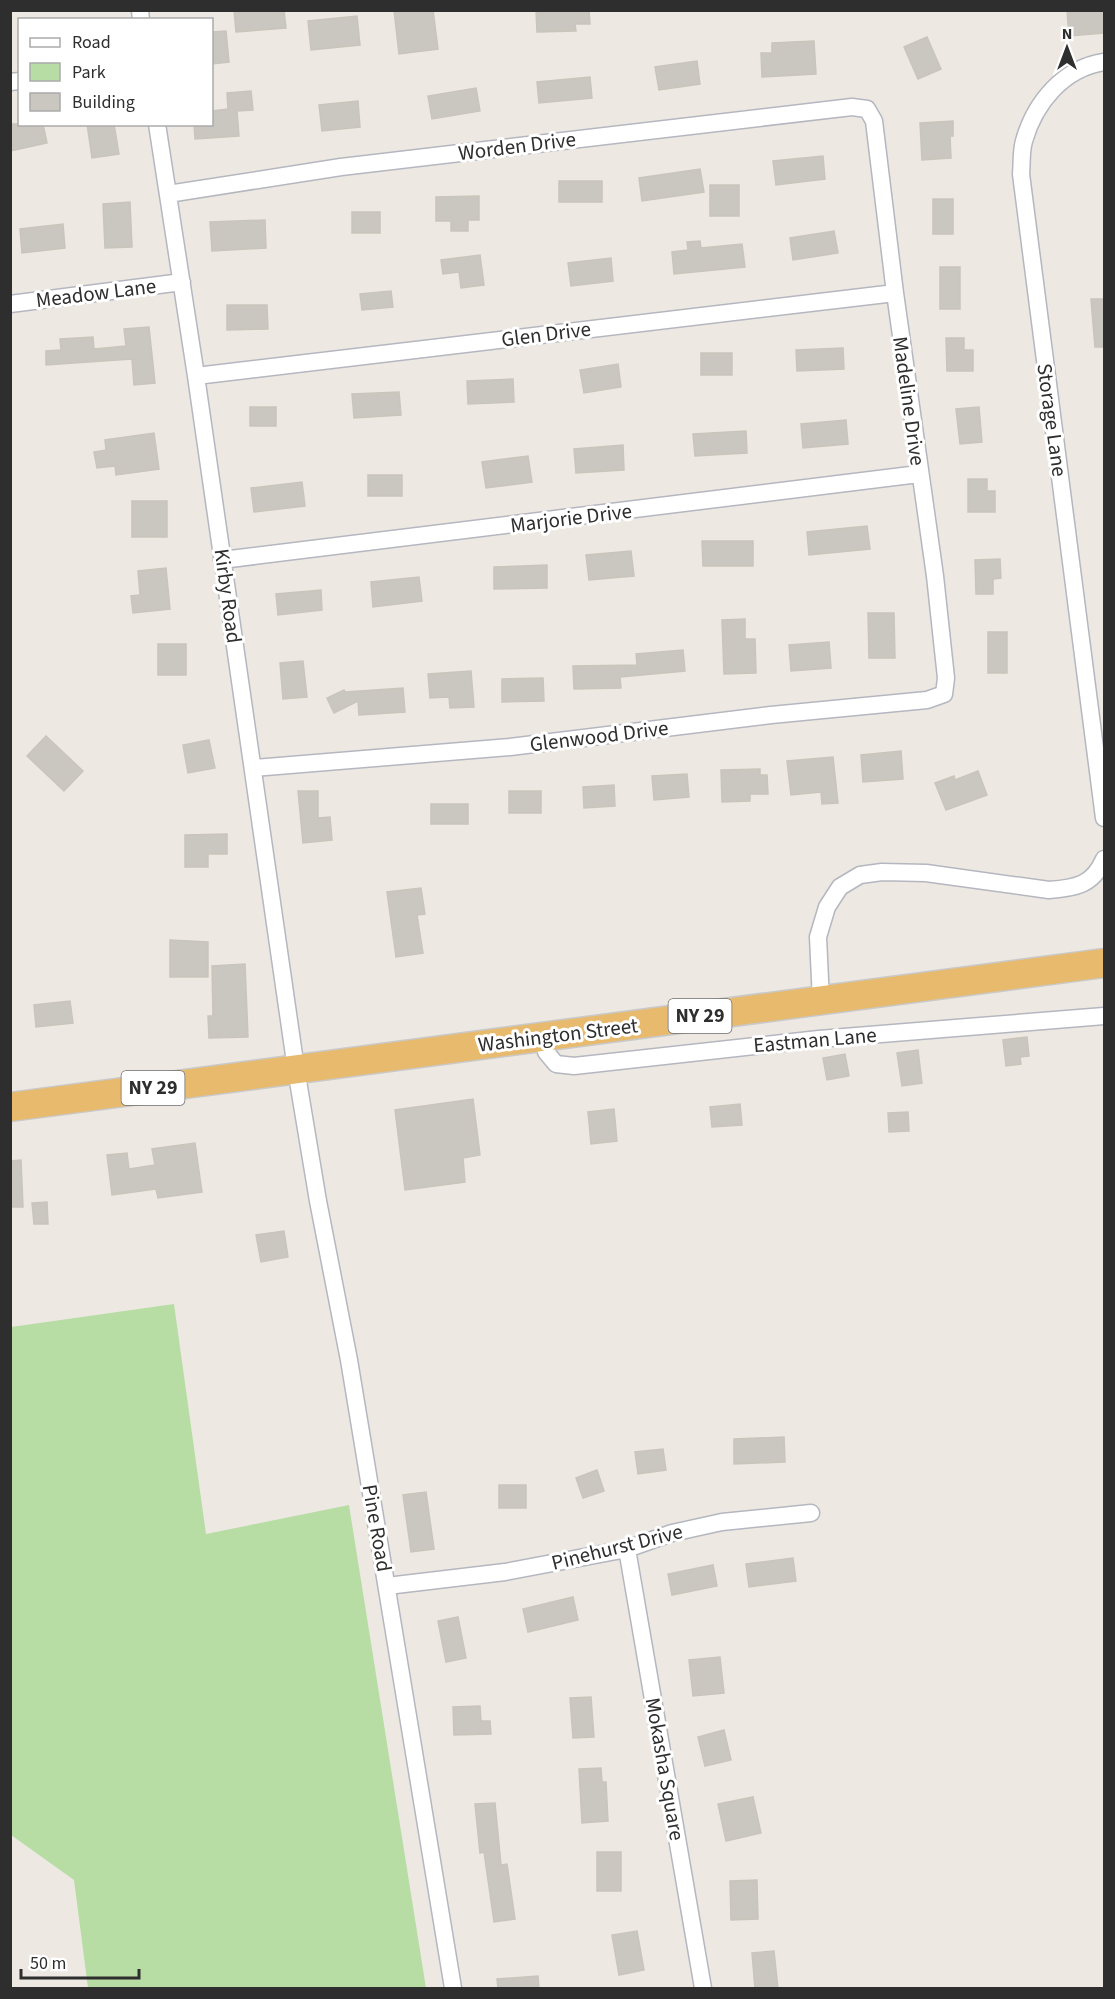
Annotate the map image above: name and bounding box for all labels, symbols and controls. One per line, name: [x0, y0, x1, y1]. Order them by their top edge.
legend: [18, 18, 213, 126]
north arrow: [1037, 18, 1097, 78]
text: N: [1062, 23, 1072, 45]
text: Road: [72, 30, 111, 55]
text: Park: [72, 60, 106, 85]
text: Building: [72, 90, 135, 115]
street label: Worden Drive: [456, 124, 578, 168]
street label: Meadow Lane: [34, 271, 158, 315]
street label: Glen Drive: [500, 314, 592, 354]
street label: Madeline Drive: [885, 335, 933, 467]
street label: Storage Lane: [1029, 362, 1075, 478]
street label: Marjorie Drive: [508, 496, 634, 540]
street label: Kirby Road: [207, 547, 249, 645]
street label: Glenwood Drive: [528, 713, 670, 759]
road number: NY 29: [668, 999, 732, 1033]
street label: Washington Street: [476, 1010, 640, 1060]
street label: Eastman Lane: [752, 1020, 878, 1060]
road number: NY 29: [122, 1071, 184, 1105]
street label: Pine Road: [355, 1482, 399, 1574]
street label: Pinehurst Drive: [548, 1516, 686, 1578]
street label: Mokasha Square: [638, 1695, 692, 1843]
scale bar: [21, 1942, 140, 1980]
text: 50 m: [30, 1951, 66, 1976]

